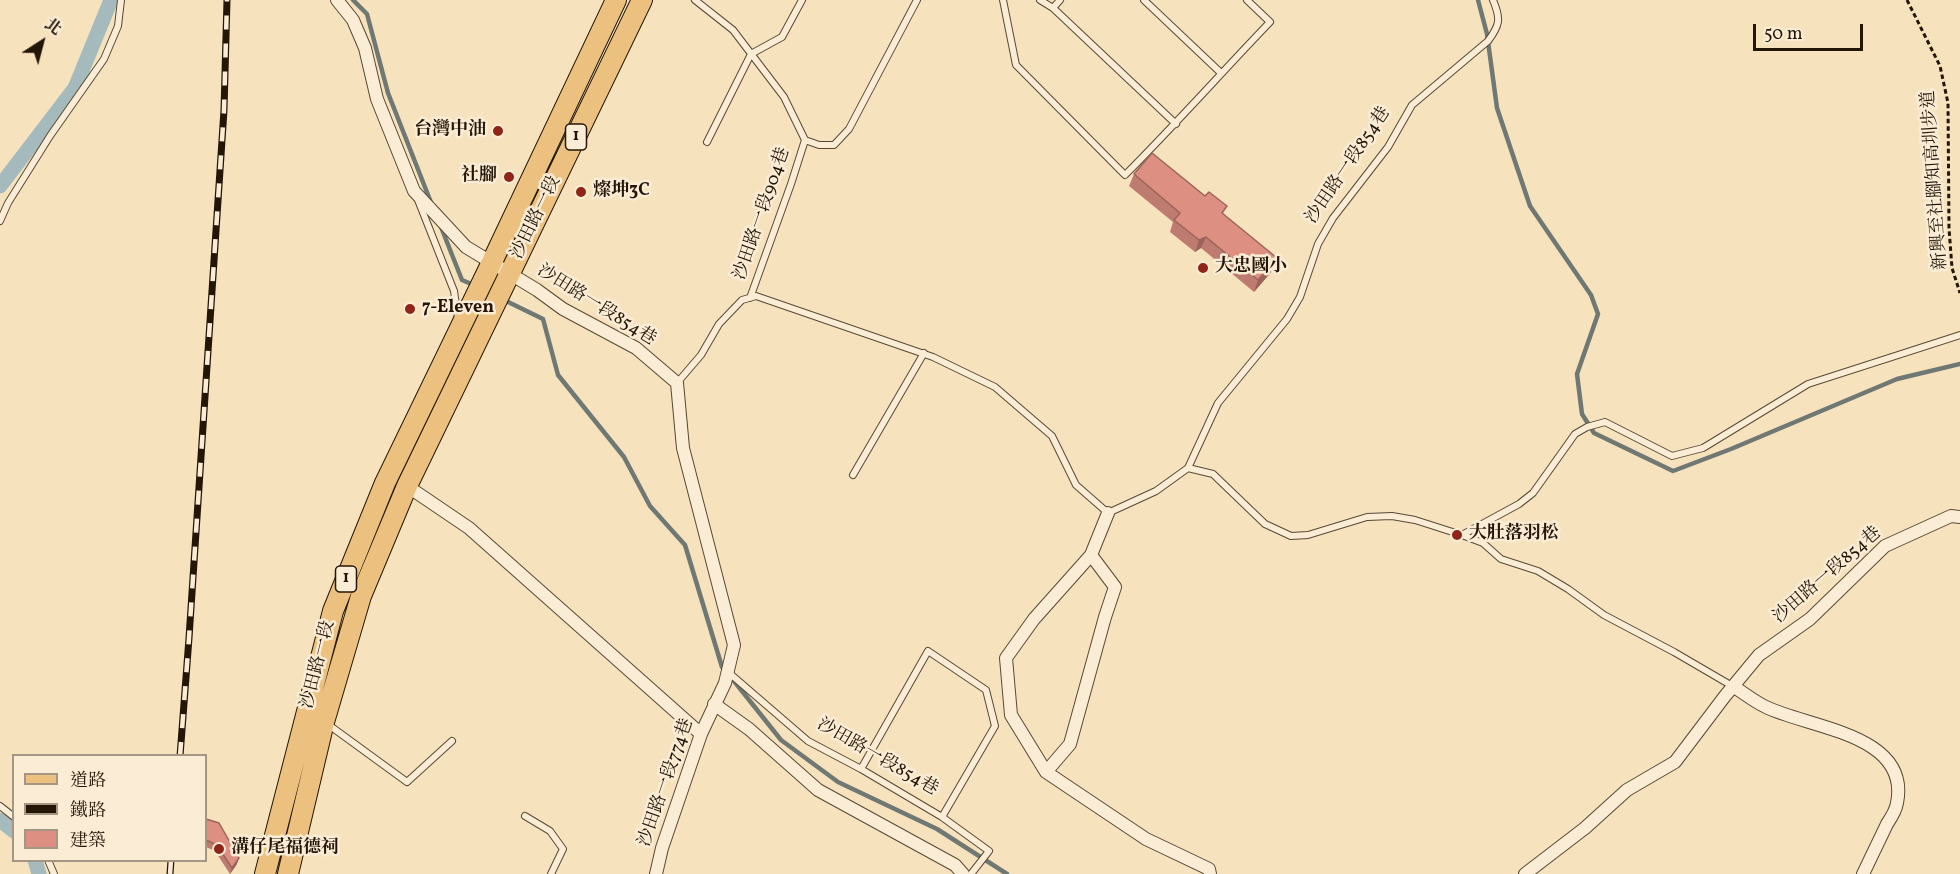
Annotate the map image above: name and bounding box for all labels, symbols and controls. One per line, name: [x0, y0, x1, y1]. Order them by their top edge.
north arrow: [12, 12, 72, 72]
scale bar: [1756, 12, 1866, 50]
text: 北: [40, 14, 66, 41]
text: 50 m: [1764, 22, 1803, 47]
street label: 新興至社腳知高圳步道: [1919, 89, 1953, 271]
street label: 沙田路一段854巷: [1302, 103, 1396, 229]
place label: 台灣中油: [414, 120, 486, 142]
marker: 台灣中油: [491, 124, 505, 138]
road number: 1: [566, 124, 586, 150]
street label: 沙田路一段904巷: [730, 145, 796, 283]
place label: 社腳: [461, 166, 497, 188]
marker: 社腳: [502, 170, 516, 184]
street label: 沙田路一段: [508, 173, 566, 263]
place label: 燦坤3C: [593, 181, 650, 203]
marker: 燦坤3C: [574, 185, 588, 199]
place label: 大忠國小: [1215, 257, 1287, 279]
street label: 沙田路一段854巷: [532, 261, 660, 351]
marker: 大忠國小: [1196, 261, 1210, 275]
place label: 7-Eleven: [422, 298, 494, 320]
marker: 7-Eleven: [403, 302, 417, 316]
street label: 沙田路一段854巷: [1769, 523, 1887, 629]
place label: 大肚落羽松: [1469, 524, 1559, 546]
marker: 大肚落羽松: [1450, 528, 1464, 542]
road number: 1: [336, 566, 356, 592]
street label: 沙田路一段: [298, 619, 340, 711]
street label: 沙田路一段854巷: [813, 715, 941, 801]
street label: 沙田路一段774巷: [635, 716, 699, 850]
legend: [12, 754, 207, 862]
text: 道路: [70, 769, 106, 794]
text: 鐵路: [70, 799, 106, 824]
text: 建築: [70, 829, 106, 854]
place label: 溝仔尾福德祠: [231, 838, 339, 860]
marker: 溝仔尾福德祠: [212, 842, 226, 856]

